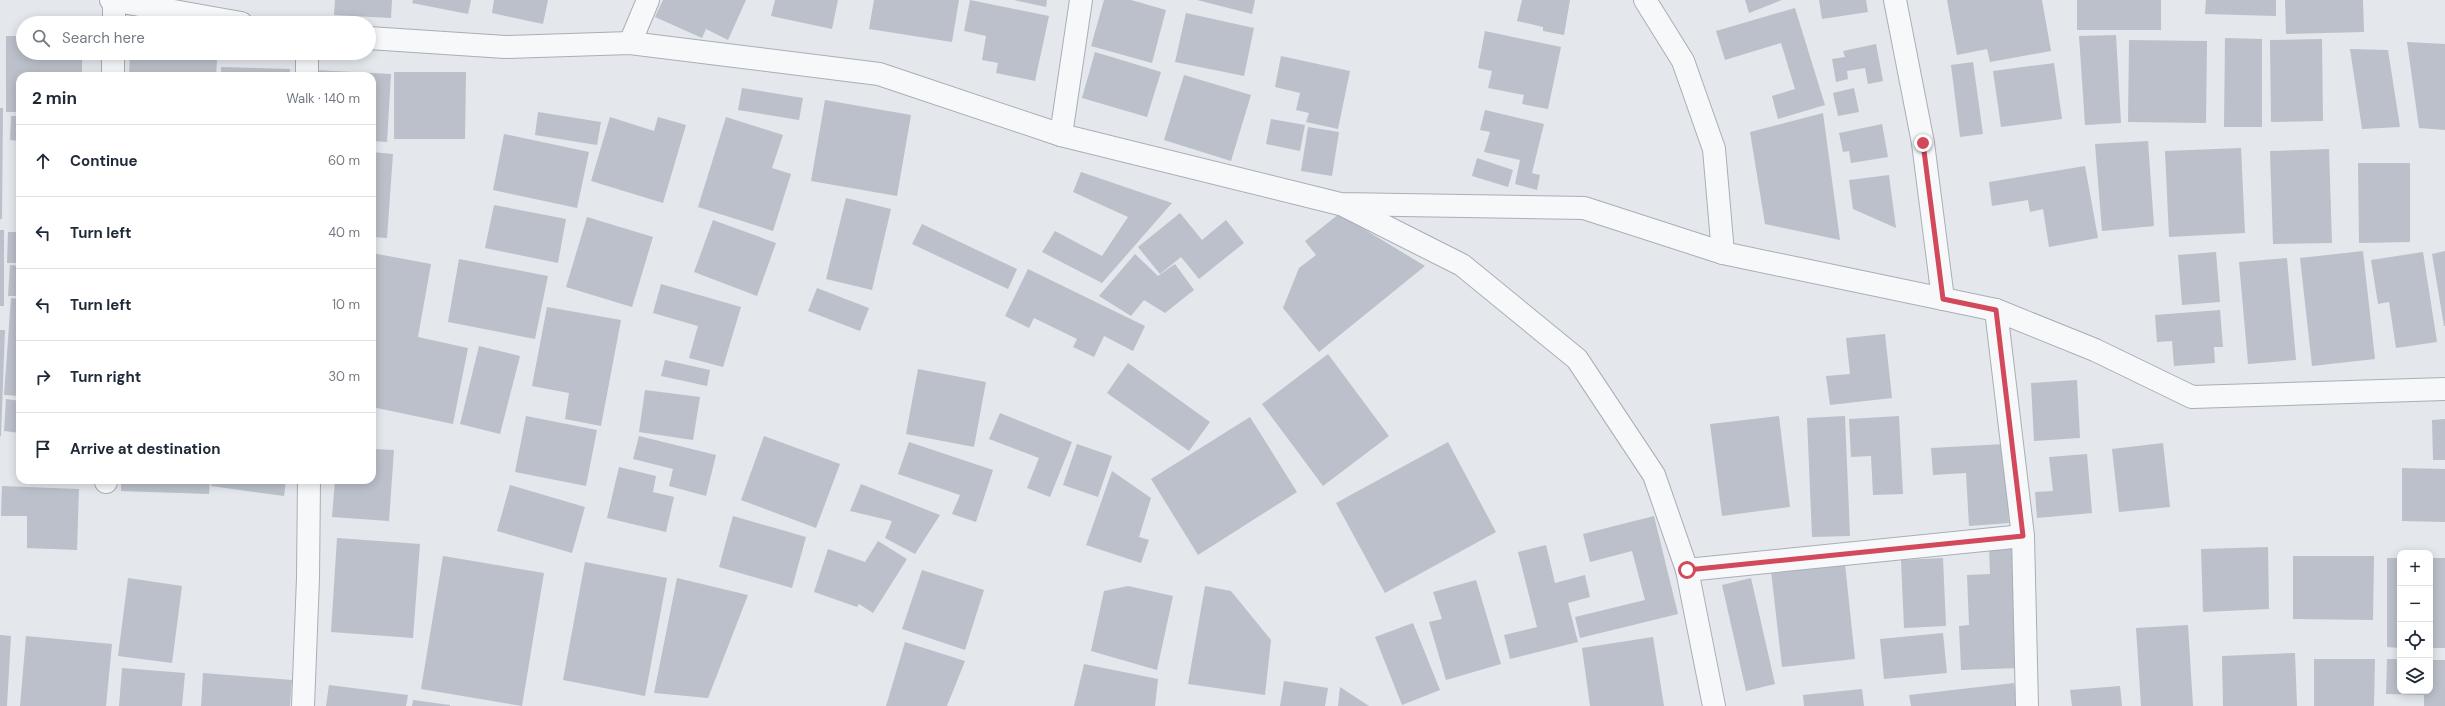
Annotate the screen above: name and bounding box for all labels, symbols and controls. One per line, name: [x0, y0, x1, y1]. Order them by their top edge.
search box: [16, 16, 376, 60]
icon: search: [30, 27, 52, 49]
text: Search here: [62, 28, 145, 48]
text: 2 min: [32, 87, 77, 109]
text: Walk · 140 m: [286, 90, 360, 107]
route end: [1914, 134, 1932, 152]
icon: ahead: [32, 150, 54, 172]
text: Continue: [70, 151, 138, 171]
text: 60 m: [328, 152, 360, 169]
icon: left: [32, 222, 54, 244]
text: Turn left: [70, 223, 131, 243]
text: 40 m: [328, 224, 360, 241]
icon: left: [32, 294, 54, 316]
text: Turn left: [70, 295, 131, 315]
text: 10 m: [332, 296, 360, 313]
icon: right: [32, 366, 54, 388]
text: Turn right: [70, 367, 141, 387]
text: 30 m: [328, 368, 360, 385]
icon: arrive: [32, 438, 54, 460]
text: Arrive at destination: [70, 439, 221, 459]
map controls: [2397, 550, 2433, 694]
button: +: [2397, 550, 2433, 586]
route start: [1678, 561, 1696, 579]
button: −: [2397, 586, 2433, 622]
button: locate: [2397, 622, 2433, 658]
button: layers: [2397, 658, 2433, 694]

